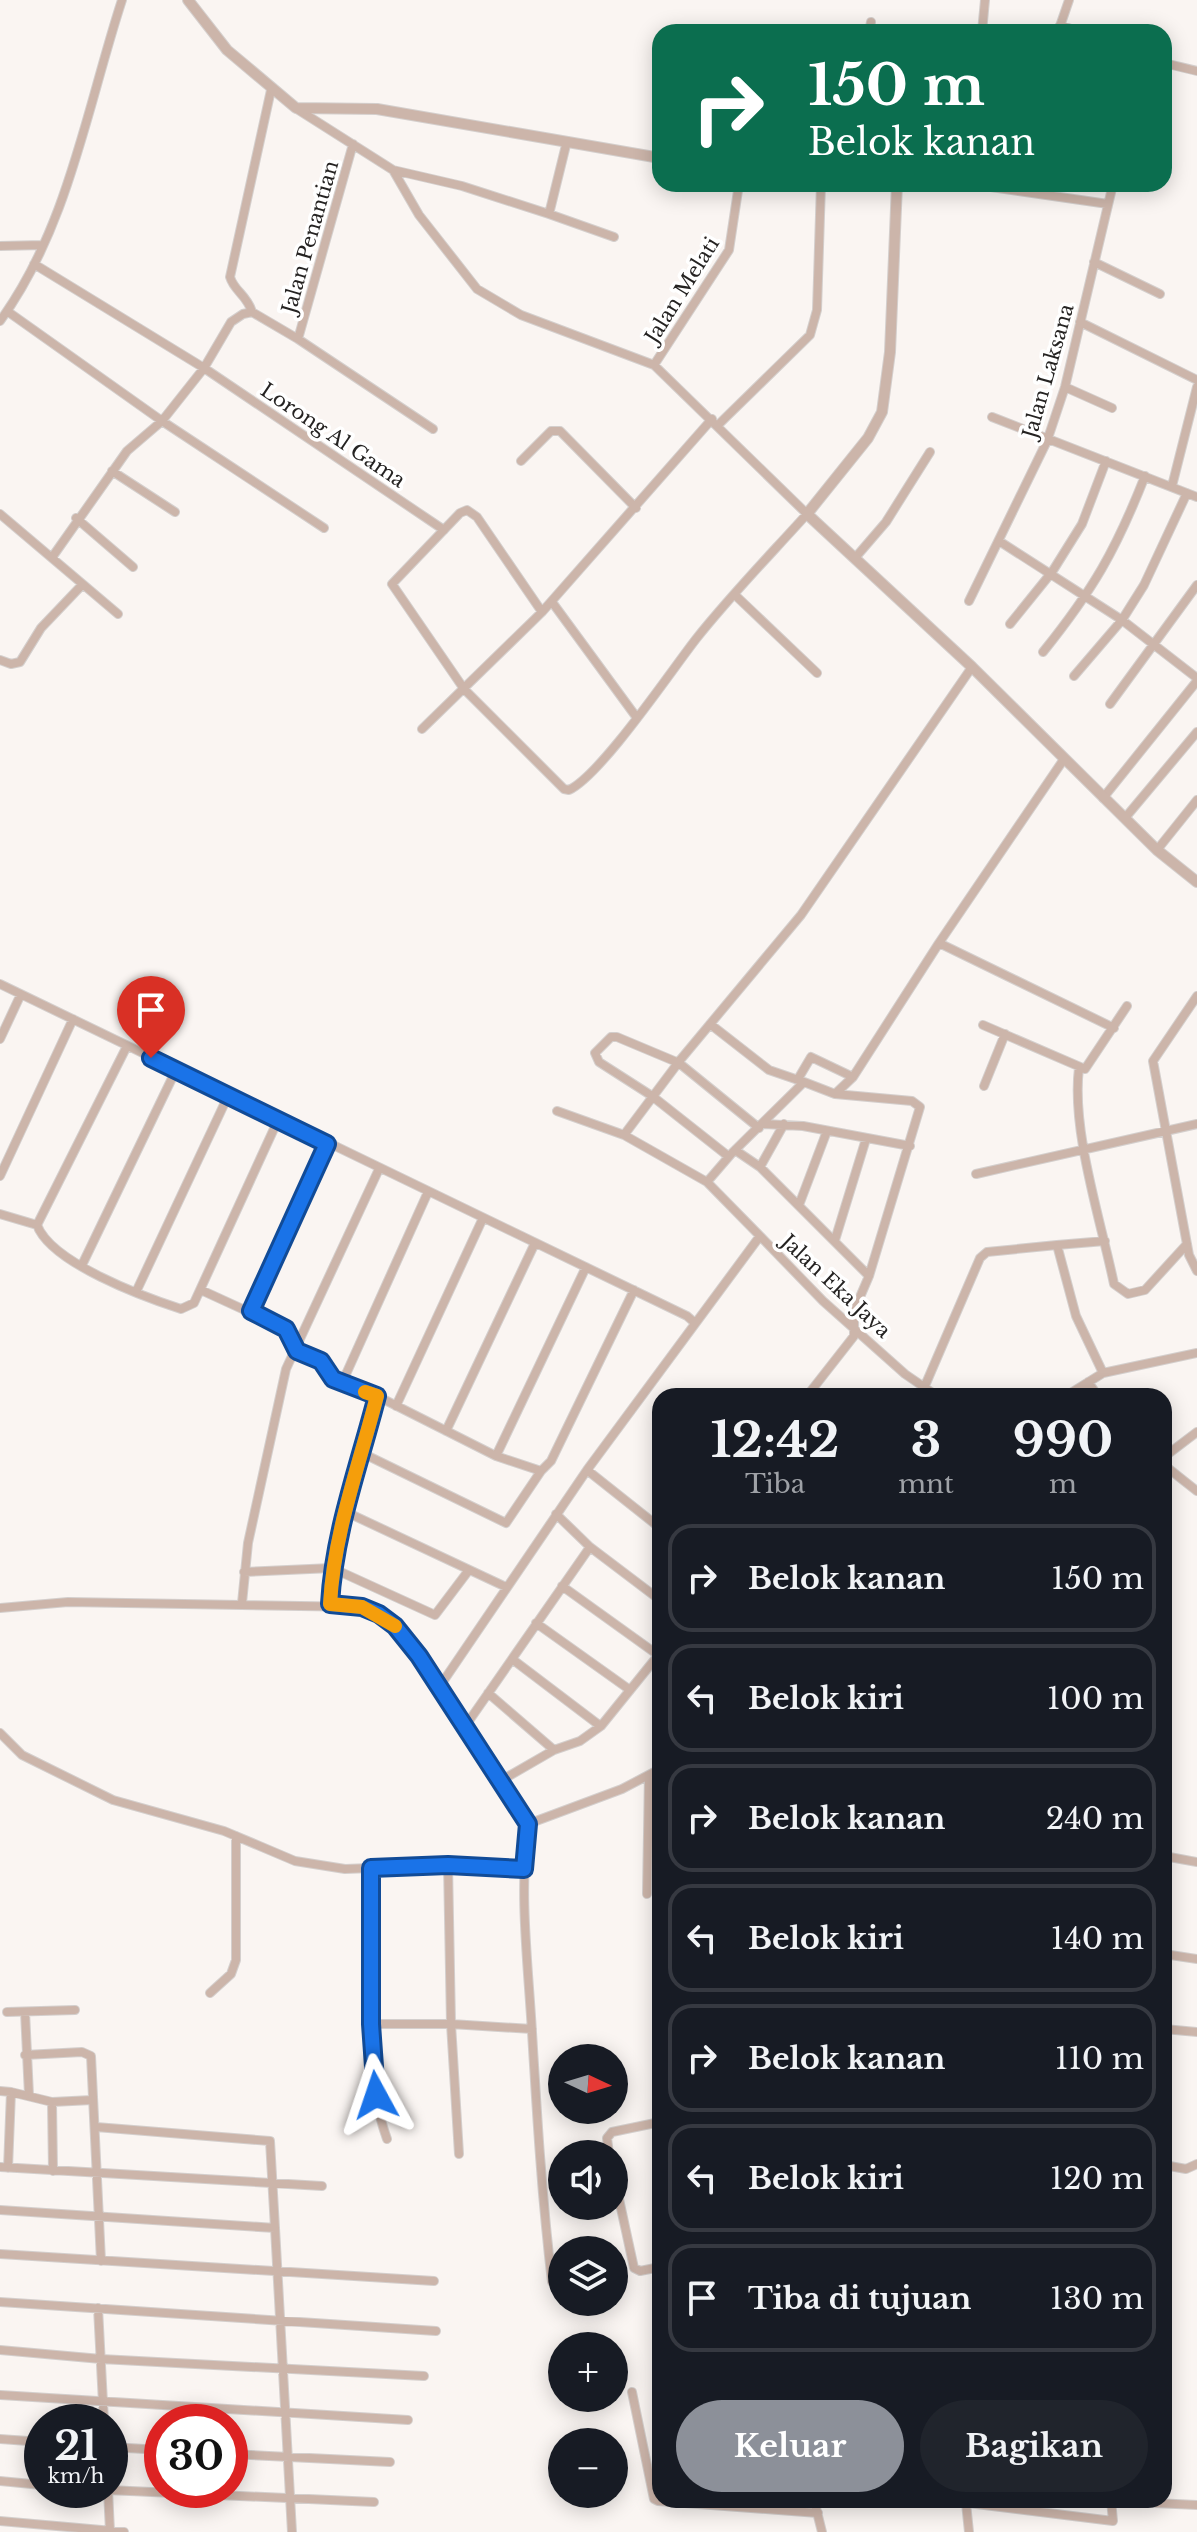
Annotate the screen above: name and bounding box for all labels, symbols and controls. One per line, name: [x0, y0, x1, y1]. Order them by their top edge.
text: 150 m: [808, 51, 985, 120]
icon: right: [676, 56, 780, 160]
text: Belok kanan: [808, 120, 1035, 165]
street label: Jalan Penantian: [276, 158, 343, 319]
street label: Jalan Melati: [638, 233, 724, 350]
street label: Jalan Laksana: [1017, 300, 1079, 444]
street label: Lorong Al Gama: [256, 378, 411, 493]
pin: [117, 976, 185, 1058]
icon: arrive: [129, 988, 173, 1032]
street label: Jalan Eka Jaya: [774, 1227, 896, 1343]
text: 12:42: [711, 1410, 840, 1470]
text: 3: [911, 1410, 941, 1470]
text: 990: [1012, 1410, 1113, 1470]
text: Tiba: [745, 1468, 805, 1500]
text: mnt: [898, 1468, 954, 1500]
text: m: [1049, 1468, 1077, 1500]
icon: right: [680, 1556, 724, 1600]
text: Belok kanan: [748, 1560, 945, 1597]
text: 150 m: [1051, 1560, 1144, 1597]
icon: left: [680, 1676, 724, 1720]
text: Belok kiri: [748, 1680, 904, 1717]
text: 100 m: [1047, 1680, 1144, 1717]
icon: right: [680, 1796, 724, 1840]
text: Belok kanan: [748, 1800, 945, 1837]
text: 240 m: [1046, 1800, 1144, 1837]
icon: left: [680, 1916, 724, 1960]
text: Belok kiri: [748, 1920, 904, 1957]
text: 140 m: [1051, 1920, 1144, 1957]
icon: right: [680, 2036, 724, 2080]
text: Belok kanan: [748, 2040, 945, 2077]
text: 110 m: [1055, 2040, 1144, 2077]
north arrow: [548, 2044, 628, 2124]
map controls: [548, 2044, 628, 2508]
position arrow: [334, 2053, 418, 2137]
button: sound: [548, 2140, 628, 2220]
icon: left: [680, 2156, 724, 2200]
text: Belok kiri: [748, 2160, 904, 2197]
text: 120 m: [1050, 2160, 1144, 2197]
button: layers: [548, 2236, 628, 2316]
icon: arrive: [680, 2276, 724, 2320]
text: Tiba di tujuan: [748, 2280, 971, 2317]
text: 130 m: [1050, 2280, 1144, 2317]
button: +: [548, 2332, 628, 2412]
button: Keluar: [676, 2400, 904, 2492]
button: Bagikan: [920, 2400, 1148, 2492]
speed limit sign: 30: [144, 2404, 248, 2508]
text: 21: [54, 2421, 98, 2471]
button: −: [548, 2428, 628, 2508]
text: km/h: [48, 2464, 104, 2488]

